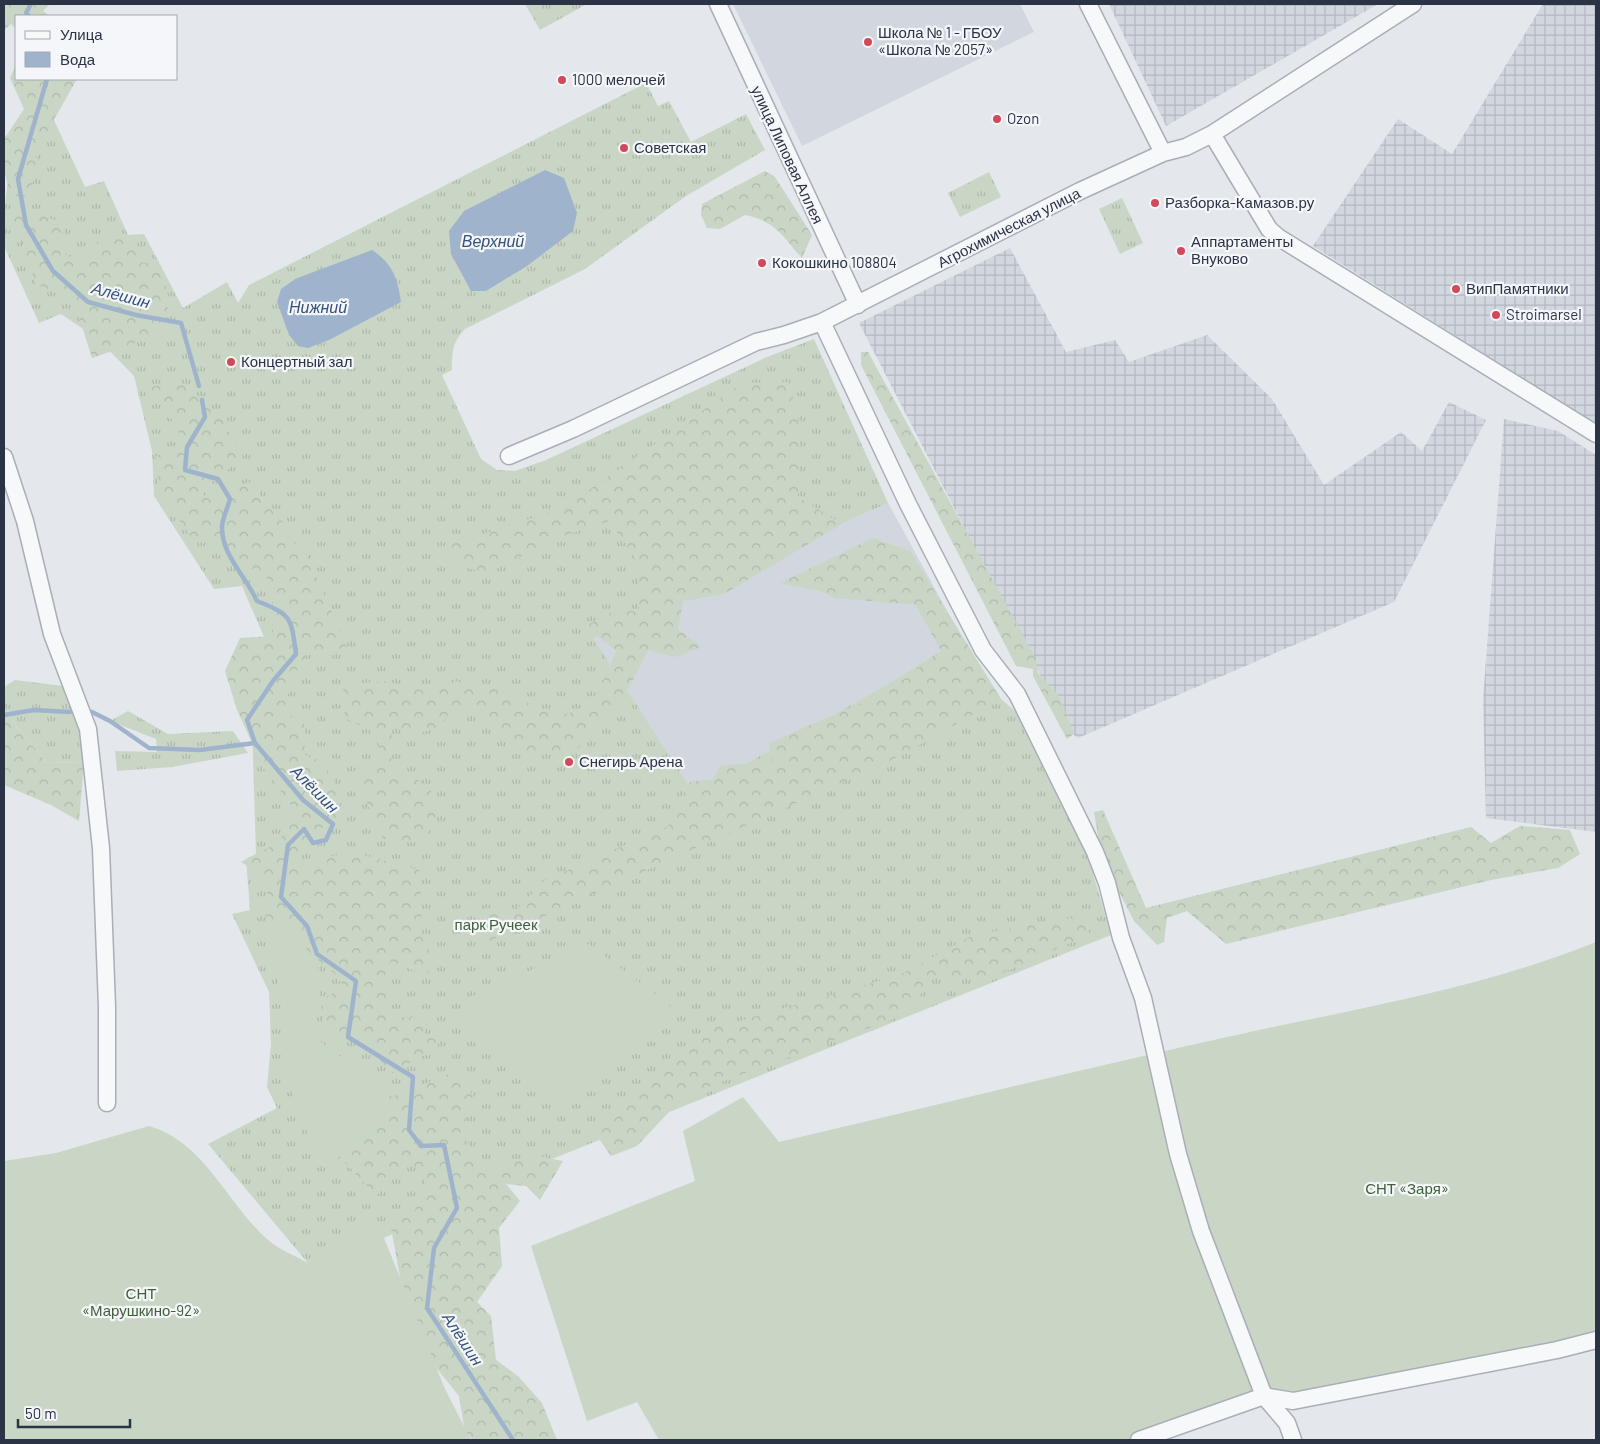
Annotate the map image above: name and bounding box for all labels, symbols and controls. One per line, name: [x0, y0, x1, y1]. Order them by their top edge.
legend: [15, 15, 178, 80]
place label: Школа № 1 - ГБОУ «Школа № 2057»: [878, 23, 1002, 58]
text: Улица: [60, 25, 103, 43]
marker: Школа № 1 - ГБОУ «Школа № 2057»: [862, 36, 874, 48]
text: Вода: [60, 50, 96, 68]
place label: 1000 мелочей: [572, 70, 665, 88]
marker: 1000 мелочей: [556, 74, 568, 86]
street label: улица Липовая Аллея: [748, 83, 828, 226]
place label: Ozon: [1007, 109, 1039, 127]
marker: Ozon: [991, 113, 1003, 125]
place label: Советская: [634, 138, 706, 156]
marker: Советская: [618, 142, 630, 154]
street label: Агрохимическая улица: [934, 183, 1084, 271]
place label: Разборка-Камазов.ру: [1165, 193, 1315, 211]
marker: Разборка-Камазов.ру: [1149, 197, 1161, 209]
water label: Верхний: [462, 231, 524, 250]
place label: Аппартаменты Внуково: [1191, 232, 1293, 267]
marker: Аппартаменты Внуково: [1175, 245, 1187, 257]
place label: Кокошкино 108804: [772, 253, 897, 271]
marker: Кокошкино 108804: [756, 257, 768, 269]
water label: Алёшин: [89, 277, 153, 311]
place label: ВипПамятники: [1466, 279, 1569, 297]
marker: ВипПамятники: [1450, 283, 1462, 295]
water label: Нижний: [289, 297, 347, 316]
place label: Stroimarsel: [1506, 305, 1582, 323]
marker: Stroimarsel: [1490, 309, 1502, 321]
place label: Концертный зал: [241, 352, 352, 370]
marker: Концертный зал: [225, 356, 237, 368]
place label: Снегирь Арена: [579, 752, 683, 770]
marker: Снегирь Арена: [563, 756, 575, 768]
water label: Алёшин: [287, 760, 343, 817]
park label: парк Ручеек: [455, 915, 538, 933]
park label: СНТ «Заря»: [1365, 1179, 1449, 1197]
park label: СНТ «Марушкино-92»: [82, 1284, 200, 1319]
water label: Алёшин: [439, 1308, 488, 1369]
scale bar: [18, 1396, 130, 1428]
text: 50 m: [25, 1404, 57, 1422]

